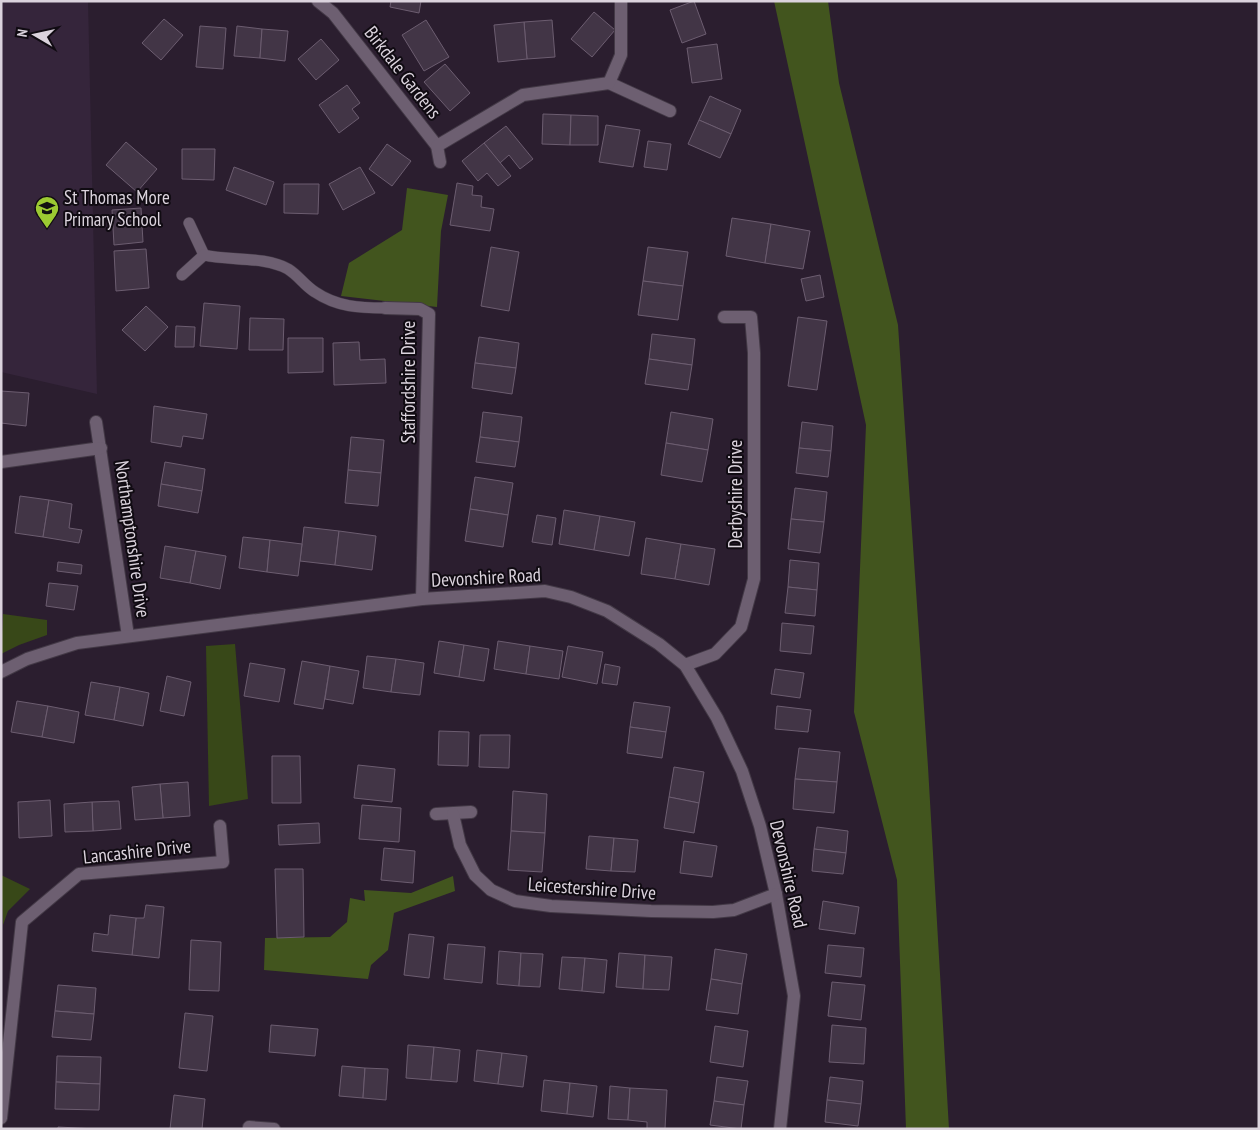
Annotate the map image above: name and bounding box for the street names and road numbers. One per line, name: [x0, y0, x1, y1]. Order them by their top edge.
street label: Birkdale Gardens: [359, 21, 447, 123]
street label: Staffordshire Drive: [396, 320, 420, 443]
street label: Derbyshire Drive: [723, 439, 747, 548]
street label: Northamptonshire Drive: [110, 459, 156, 619]
street label: Devonshire Road: [431, 562, 541, 592]
street label: Devonshire Road: [765, 818, 813, 930]
street label: Lancashire Drive: [82, 833, 192, 869]
street label: Leicestershire Drive: [527, 872, 657, 904]

